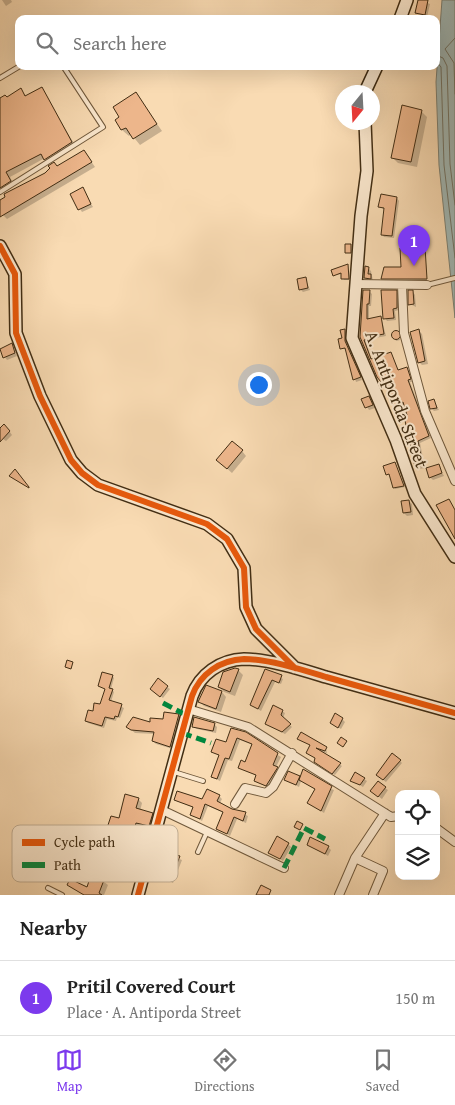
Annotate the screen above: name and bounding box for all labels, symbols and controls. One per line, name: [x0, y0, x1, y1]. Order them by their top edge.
search box: [15, 15, 440, 70]
icon: search: [33, 29, 61, 57]
text: Search here: [73, 29, 167, 57]
north arrow: [335, 85, 380, 130]
pin: 1: [398, 225, 430, 266]
street label: A. Antiporda Street: [358, 326, 436, 472]
your location: [246, 372, 272, 398]
map controls: [395, 790, 440, 880]
button: locate: [395, 790, 440, 835]
legend: [12, 825, 178, 882]
text: Cycle path: [54, 832, 115, 852]
button: layers: [395, 835, 440, 880]
text: Path: [54, 855, 81, 875]
text: Nearby: [20, 912, 87, 943]
text: Pritil Covered Court: [67, 972, 235, 1000]
text: 1: [32, 986, 40, 1010]
text: 150 m: [395, 986, 435, 1010]
text: Place · A. Antiporda Street: [67, 1000, 241, 1024]
tab: Map: [55, 1046, 83, 1096]
tab: Directions: [194, 1046, 255, 1096]
tab: Saved: [366, 1046, 400, 1096]

